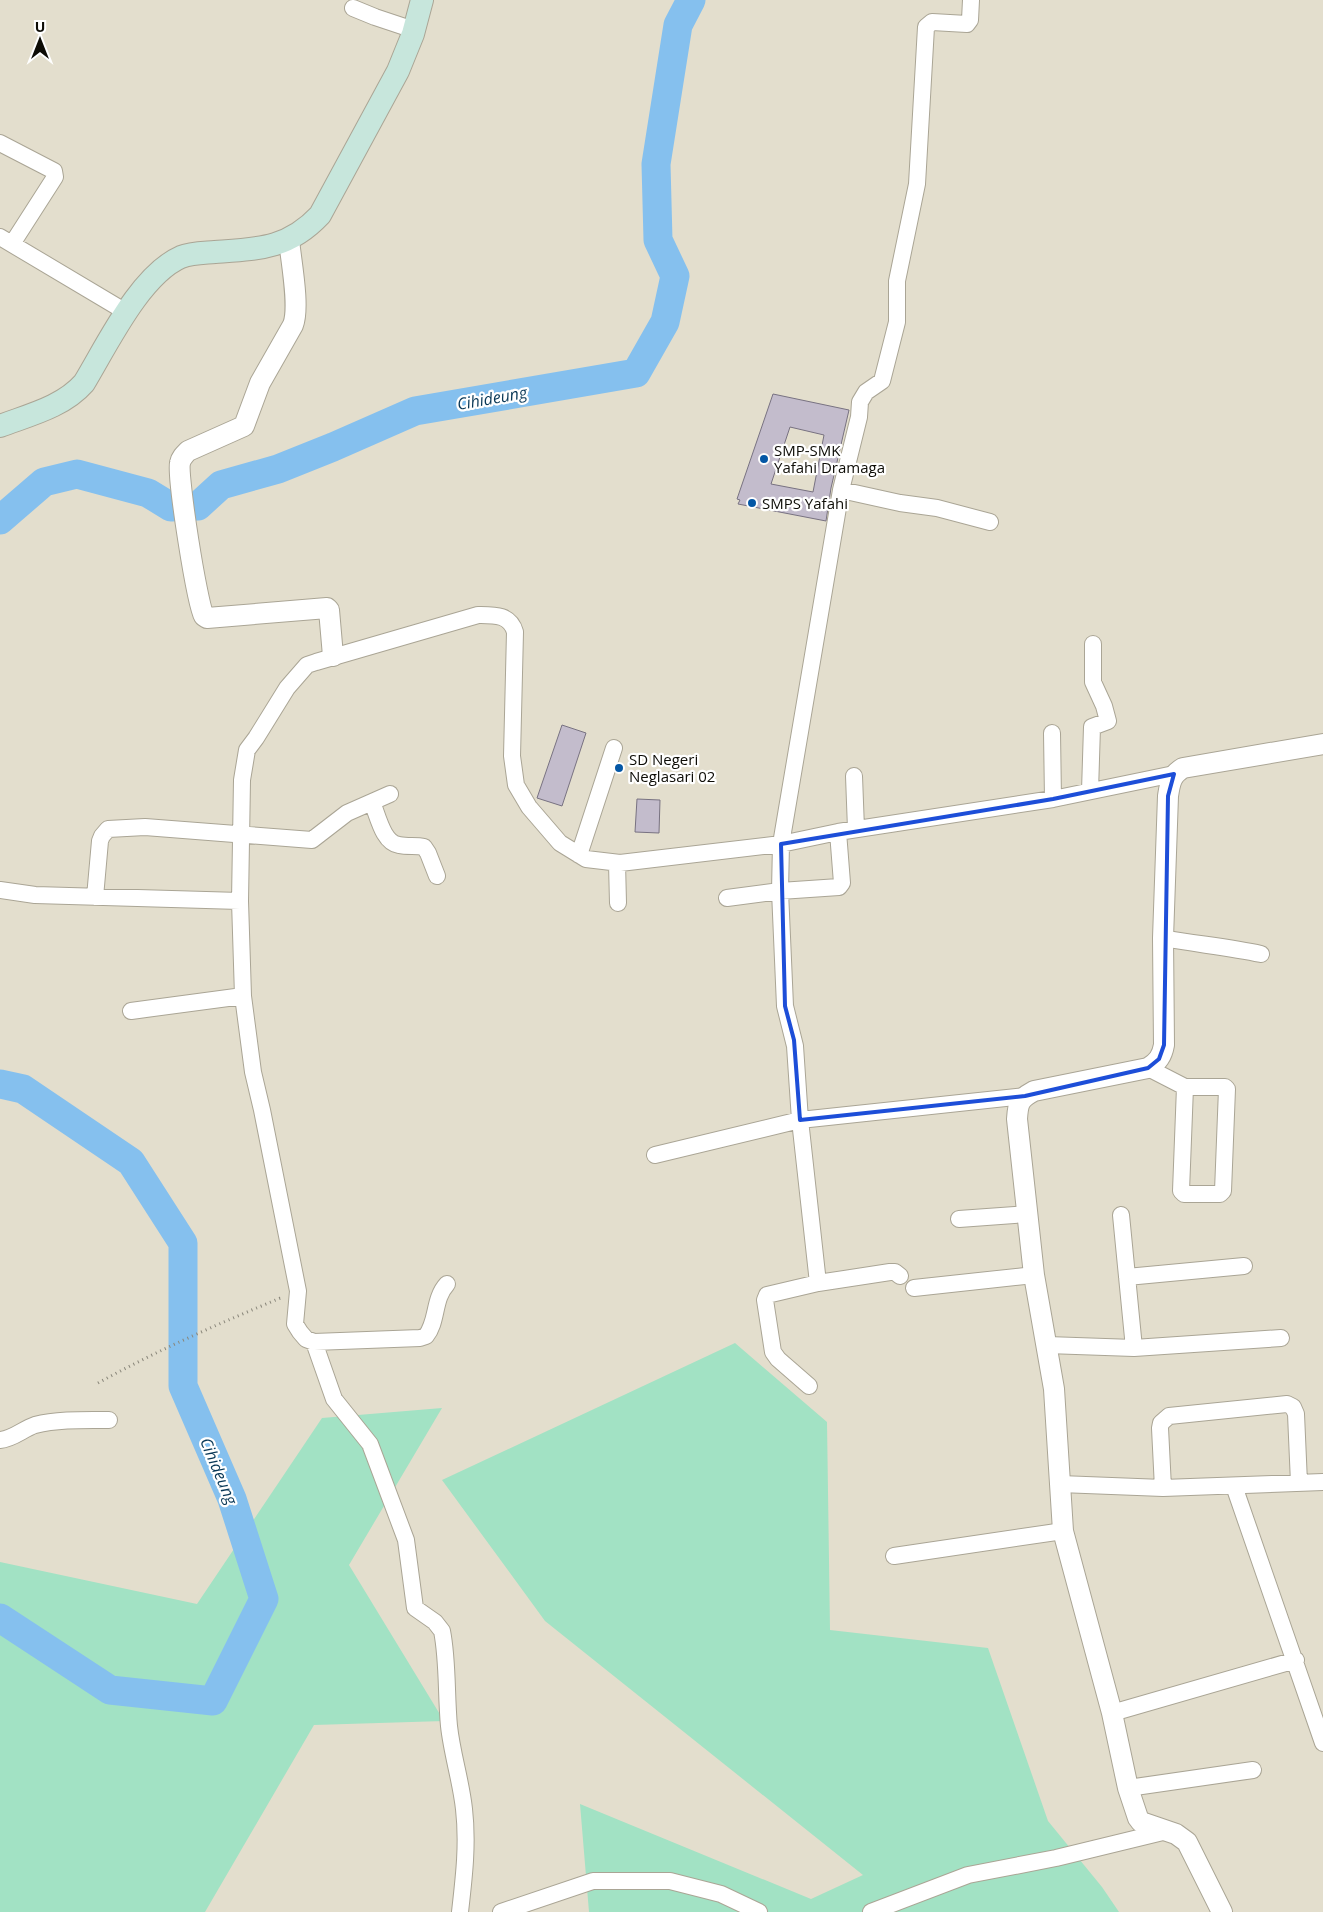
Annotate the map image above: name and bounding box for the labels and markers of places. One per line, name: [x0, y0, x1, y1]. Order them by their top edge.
place label: SMP-SMK Yafahi Dramaga: [774, 440, 885, 477]
marker: SMP-SMK Yafahi Dramaga: [758, 453, 770, 465]
place label: SMPS Yafahi: [762, 493, 848, 513]
marker: SMPS Yafahi: [746, 497, 758, 509]
place label: SD Negeri Neglasari 02: [629, 749, 715, 786]
marker: SD Negeri Neglasari 02: [613, 762, 625, 774]

